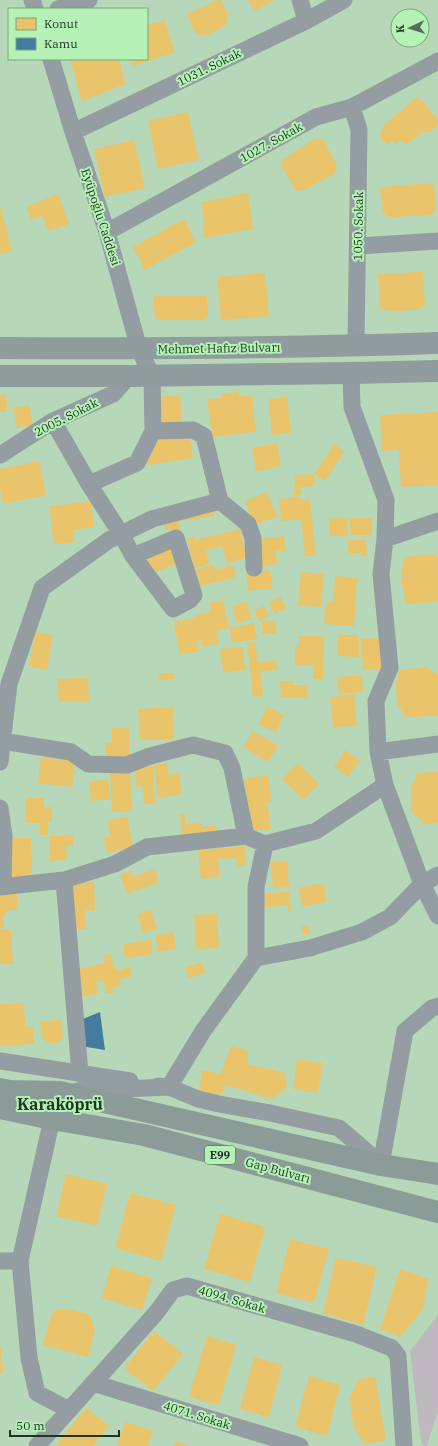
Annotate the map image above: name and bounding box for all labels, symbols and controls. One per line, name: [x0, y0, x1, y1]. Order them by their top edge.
legend: [8, 8, 148, 60]
north arrow: [390, 8, 430, 48]
text: Konut: [44, 16, 78, 31]
text: K: [393, 23, 407, 33]
text: Kamu: [44, 36, 78, 51]
street label: 1031. Sokak: [175, 45, 243, 89]
street label: 1027. Sokak: [237, 119, 305, 165]
street label: Eyüpoğlu Caddesi: [78, 167, 124, 268]
street label: 1050. Sokak: [350, 191, 366, 261]
street label: Mehmet Hafız Bulvarı: [157, 339, 281, 357]
street label: 2005. Sokak: [32, 395, 100, 439]
district label: Karaköprü: [17, 1094, 103, 1114]
road number: E99: [205, 1146, 235, 1164]
street label: Gap Bulvarı: [244, 1154, 312, 1186]
street label: 4094. Sokak: [197, 1282, 267, 1316]
street label: 4071. Sokak: [162, 1398, 232, 1432]
scale bar: [10, 1412, 119, 1438]
text: 50 m: [16, 1418, 45, 1433]

